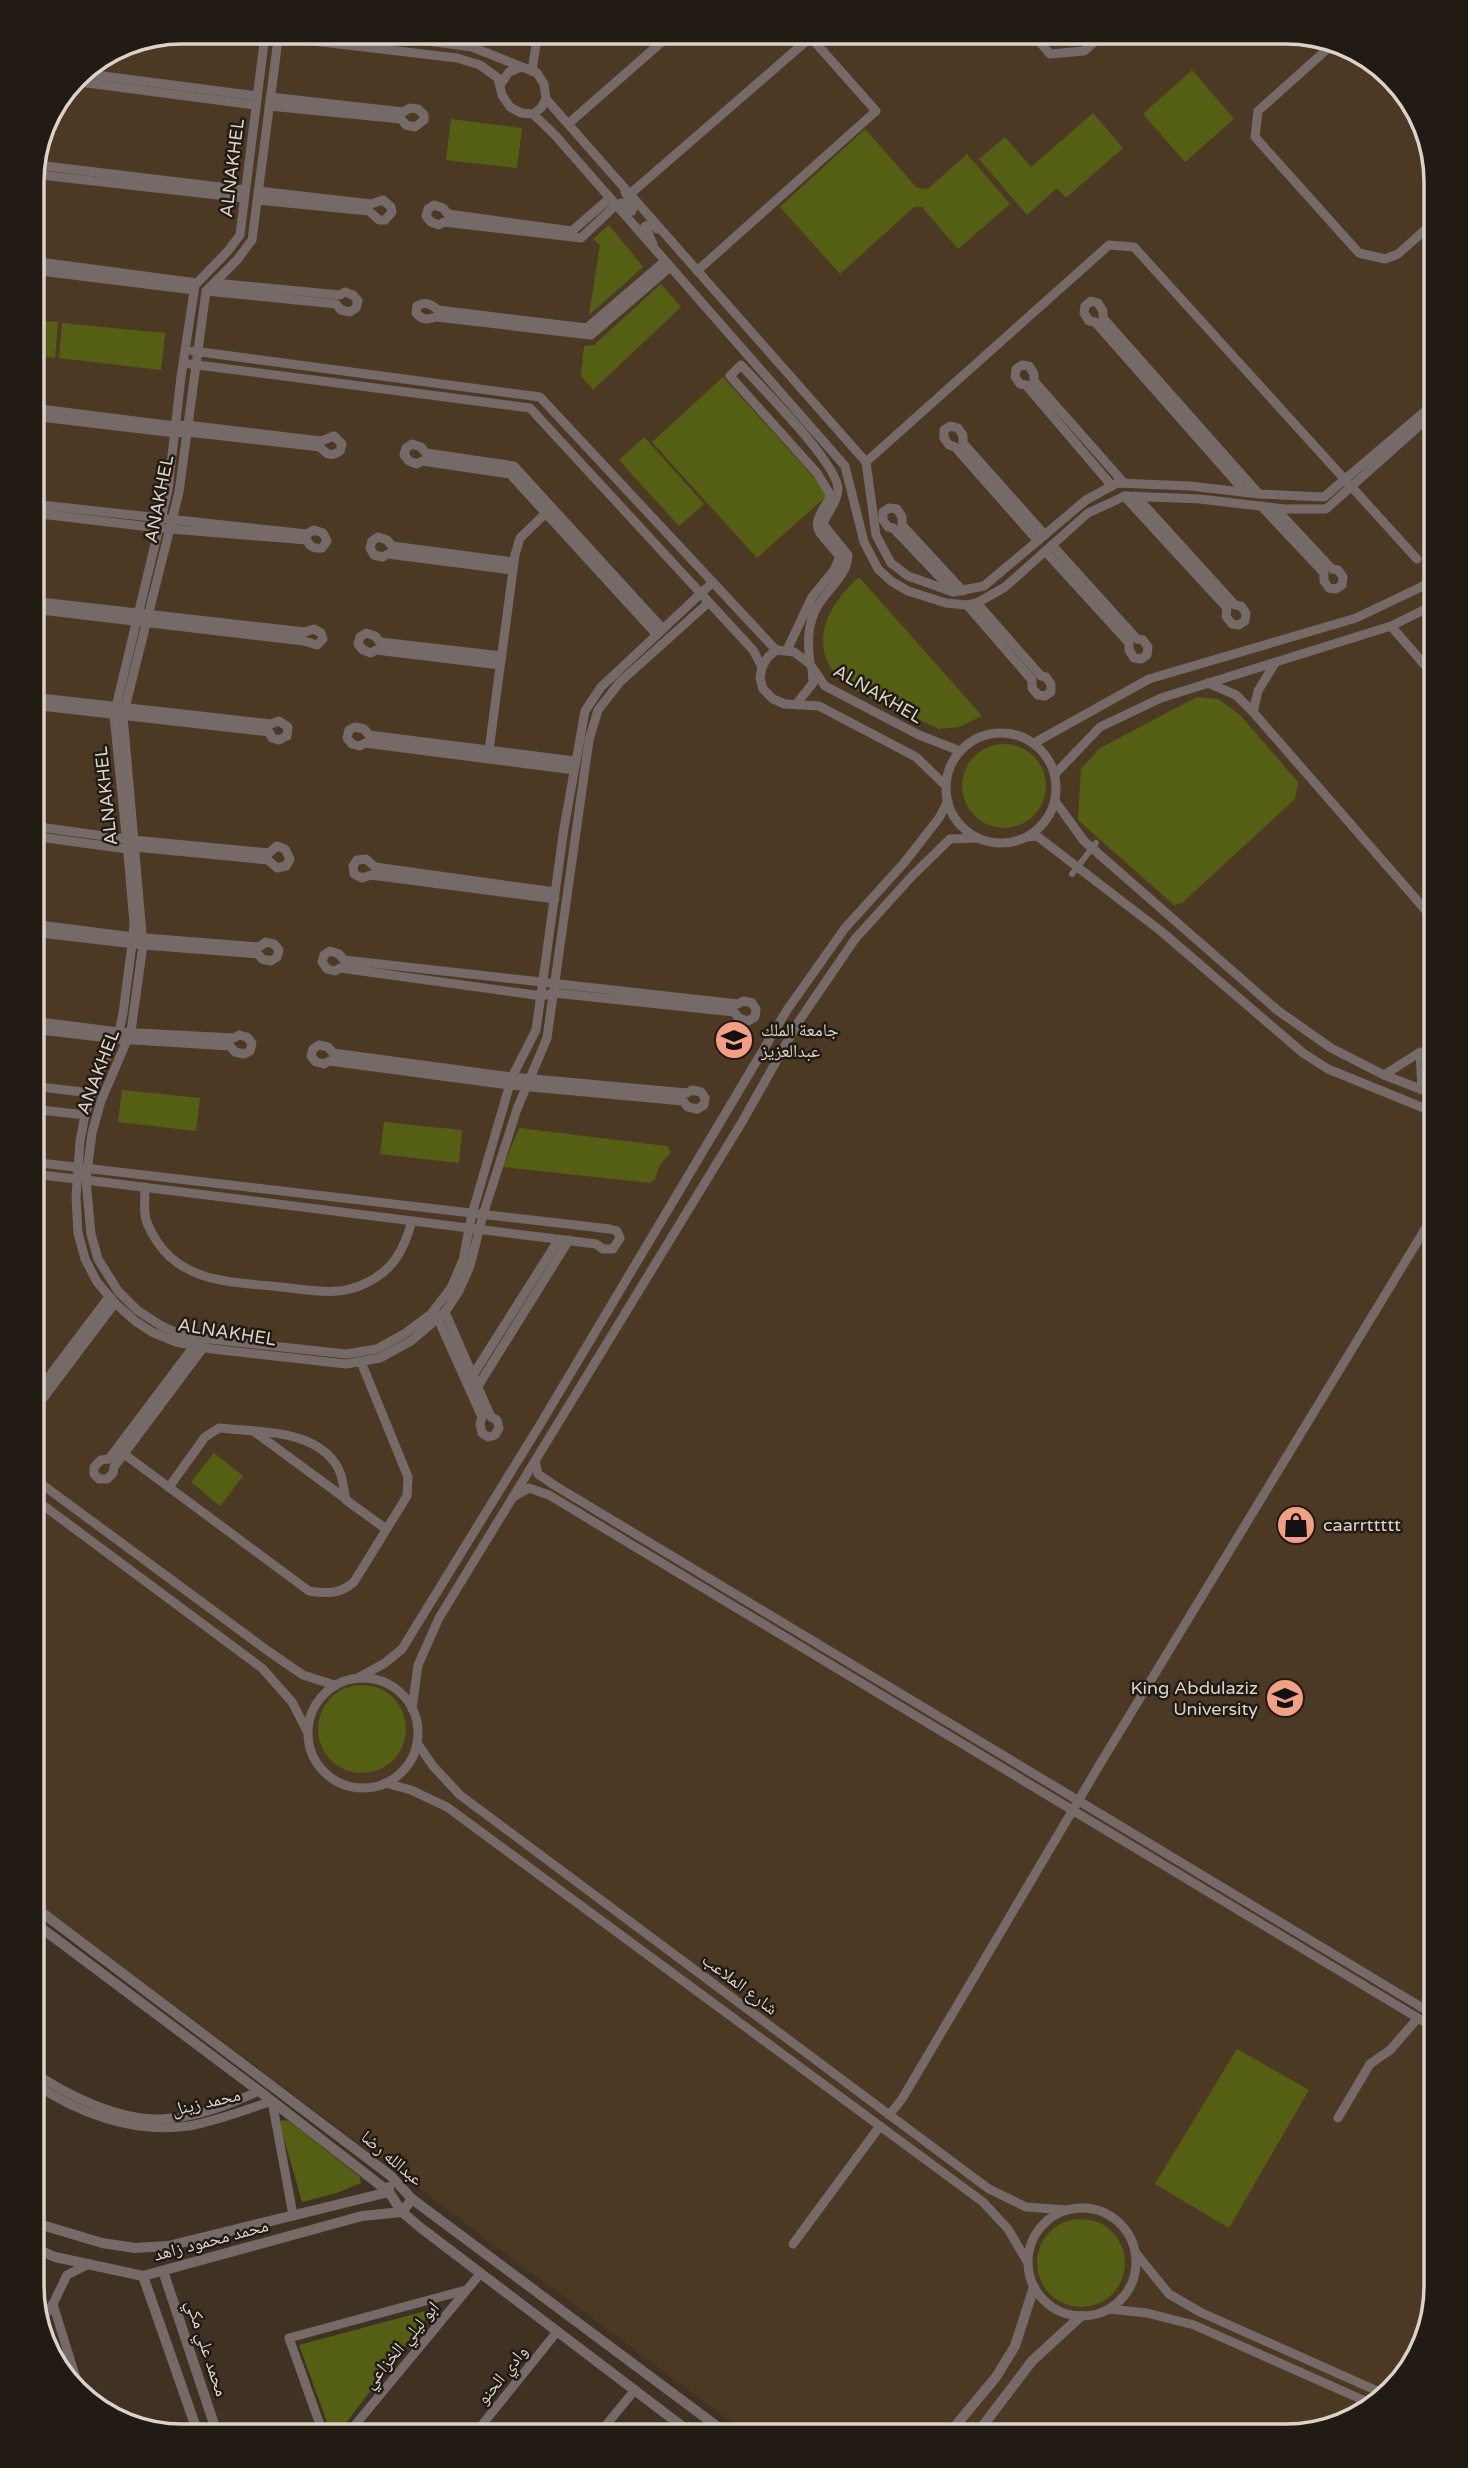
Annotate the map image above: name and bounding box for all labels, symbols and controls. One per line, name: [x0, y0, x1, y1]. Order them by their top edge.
street label: ALNAKHEL: [215, 117, 249, 219]
street label: ANAKHEL: [140, 453, 178, 545]
street label: ALNAKHEL: [830, 660, 927, 729]
street label: ALNAKHEL: [90, 745, 122, 846]
school or university icon: جامعة الملك عبدالعزيز: [713, 1019, 755, 1061]
place label: جامعة الملك عبدالعزيز: [760, 1019, 839, 1062]
street label: ANAKHEL: [72, 1026, 124, 1117]
street label: ALNAKHEL: [176, 1313, 278, 1351]
shop icon: caarrttttt: [1275, 1504, 1317, 1546]
place label: caarrttttt: [1323, 1514, 1401, 1536]
place label: King Abdulaziz University: [1130, 1677, 1258, 1720]
school or university icon: King Abdulaziz University: [1264, 1677, 1306, 1719]
street label: شارع الملاعب: [698, 1948, 782, 2020]
street label: محمد زينل: [169, 2083, 243, 2121]
street label: عبدالله رضا: [357, 2126, 427, 2190]
street label: محمد محمود زاهد: [151, 2214, 271, 2266]
street label: محمد علي مكي: [178, 2297, 233, 2400]
street label: ابو ليلي الخزاعي: [358, 2297, 447, 2395]
street label: وادي الحنو: [472, 2341, 535, 2411]

